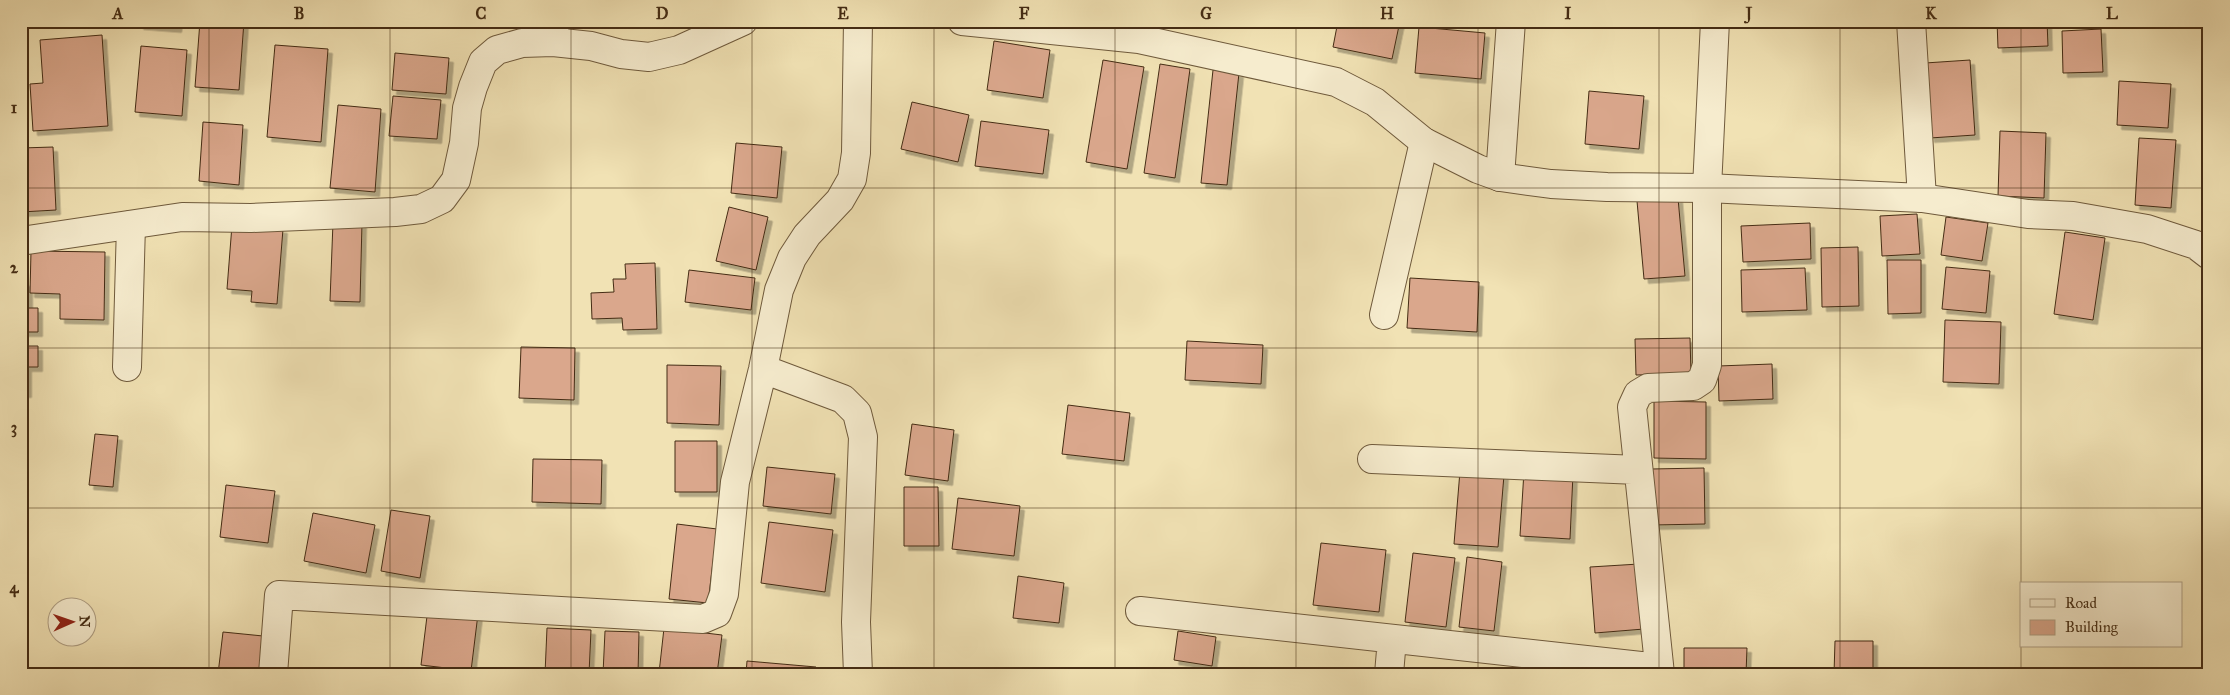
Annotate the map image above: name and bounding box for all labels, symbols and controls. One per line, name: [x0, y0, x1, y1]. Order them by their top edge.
text: A: [112, 4, 124, 23]
text: B: [294, 4, 304, 23]
text: C: [476, 4, 487, 23]
text: D: [656, 4, 669, 23]
text: E: [837, 4, 849, 23]
text: F: [1019, 4, 1030, 23]
text: G: [1200, 4, 1212, 23]
text: H: [1380, 4, 1394, 23]
text: I: [1565, 4, 1572, 23]
text: J: [1744, 4, 1753, 24]
text: K: [1925, 4, 1937, 23]
text: L: [2106, 4, 2118, 23]
text: 1: [11, 98, 18, 117]
text: 2: [10, 258, 19, 277]
text: 3: [11, 418, 17, 438]
text: 4: [10, 578, 20, 598]
legend: [2020, 582, 2182, 648]
text: Road: [2065, 594, 2097, 612]
north arrow: [48, 598, 98, 648]
text: N: [76, 615, 93, 628]
text: Building: [2065, 618, 2119, 636]

